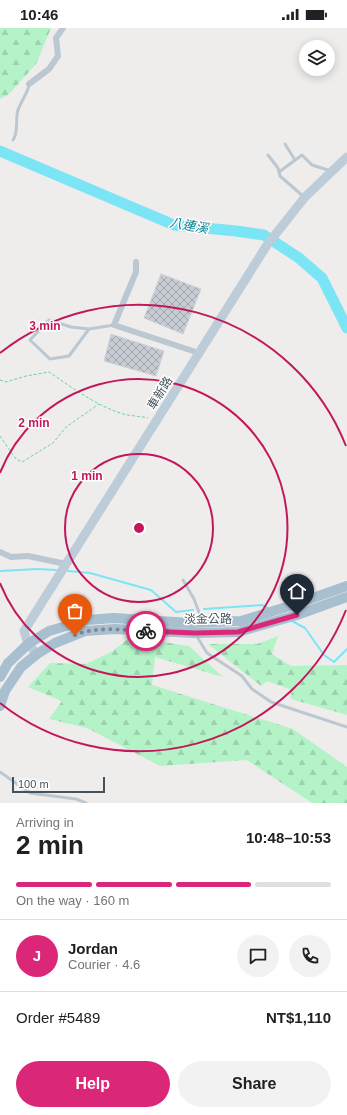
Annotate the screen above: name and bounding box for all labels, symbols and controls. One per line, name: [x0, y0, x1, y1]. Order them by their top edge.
text: 10:46: [20, 6, 58, 23]
map controls: [299, 40, 335, 76]
button: layers: [299, 40, 335, 76]
water label: 八連溪: [168, 215, 211, 237]
text: 3 min: [29, 319, 61, 333]
street label: 車新路: [145, 374, 175, 412]
text: 2 min: [18, 416, 50, 430]
text: 1 min: [71, 469, 103, 483]
centre of rings: [132, 521, 146, 535]
pin: [280, 574, 314, 615]
icon: home: [286, 580, 308, 602]
pin: [58, 594, 92, 635]
icon: bag: [64, 600, 86, 622]
courier: [126, 611, 166, 651]
street label: 淡金公路: [184, 612, 232, 626]
icon: bike: [135, 620, 157, 642]
scale bar: [12, 775, 105, 794]
text: 100 m: [18, 778, 49, 790]
text: Arriving in: [16, 815, 74, 830]
text: 10:48–10:53: [246, 829, 331, 846]
text: 2 min: [16, 830, 84, 860]
text: On the way · 160 m: [16, 893, 129, 908]
button: chat: [237, 935, 279, 977]
button: phone: [289, 935, 331, 977]
text: Jordan: [68, 940, 118, 957]
text: J: [33, 947, 41, 964]
text: Courier · 4.6: [68, 957, 140, 972]
text: Order #5489: [16, 1009, 100, 1026]
text: NT$1,110: [266, 1009, 331, 1026]
button: Help: [16, 1061, 170, 1107]
button: Share: [178, 1061, 331, 1107]

